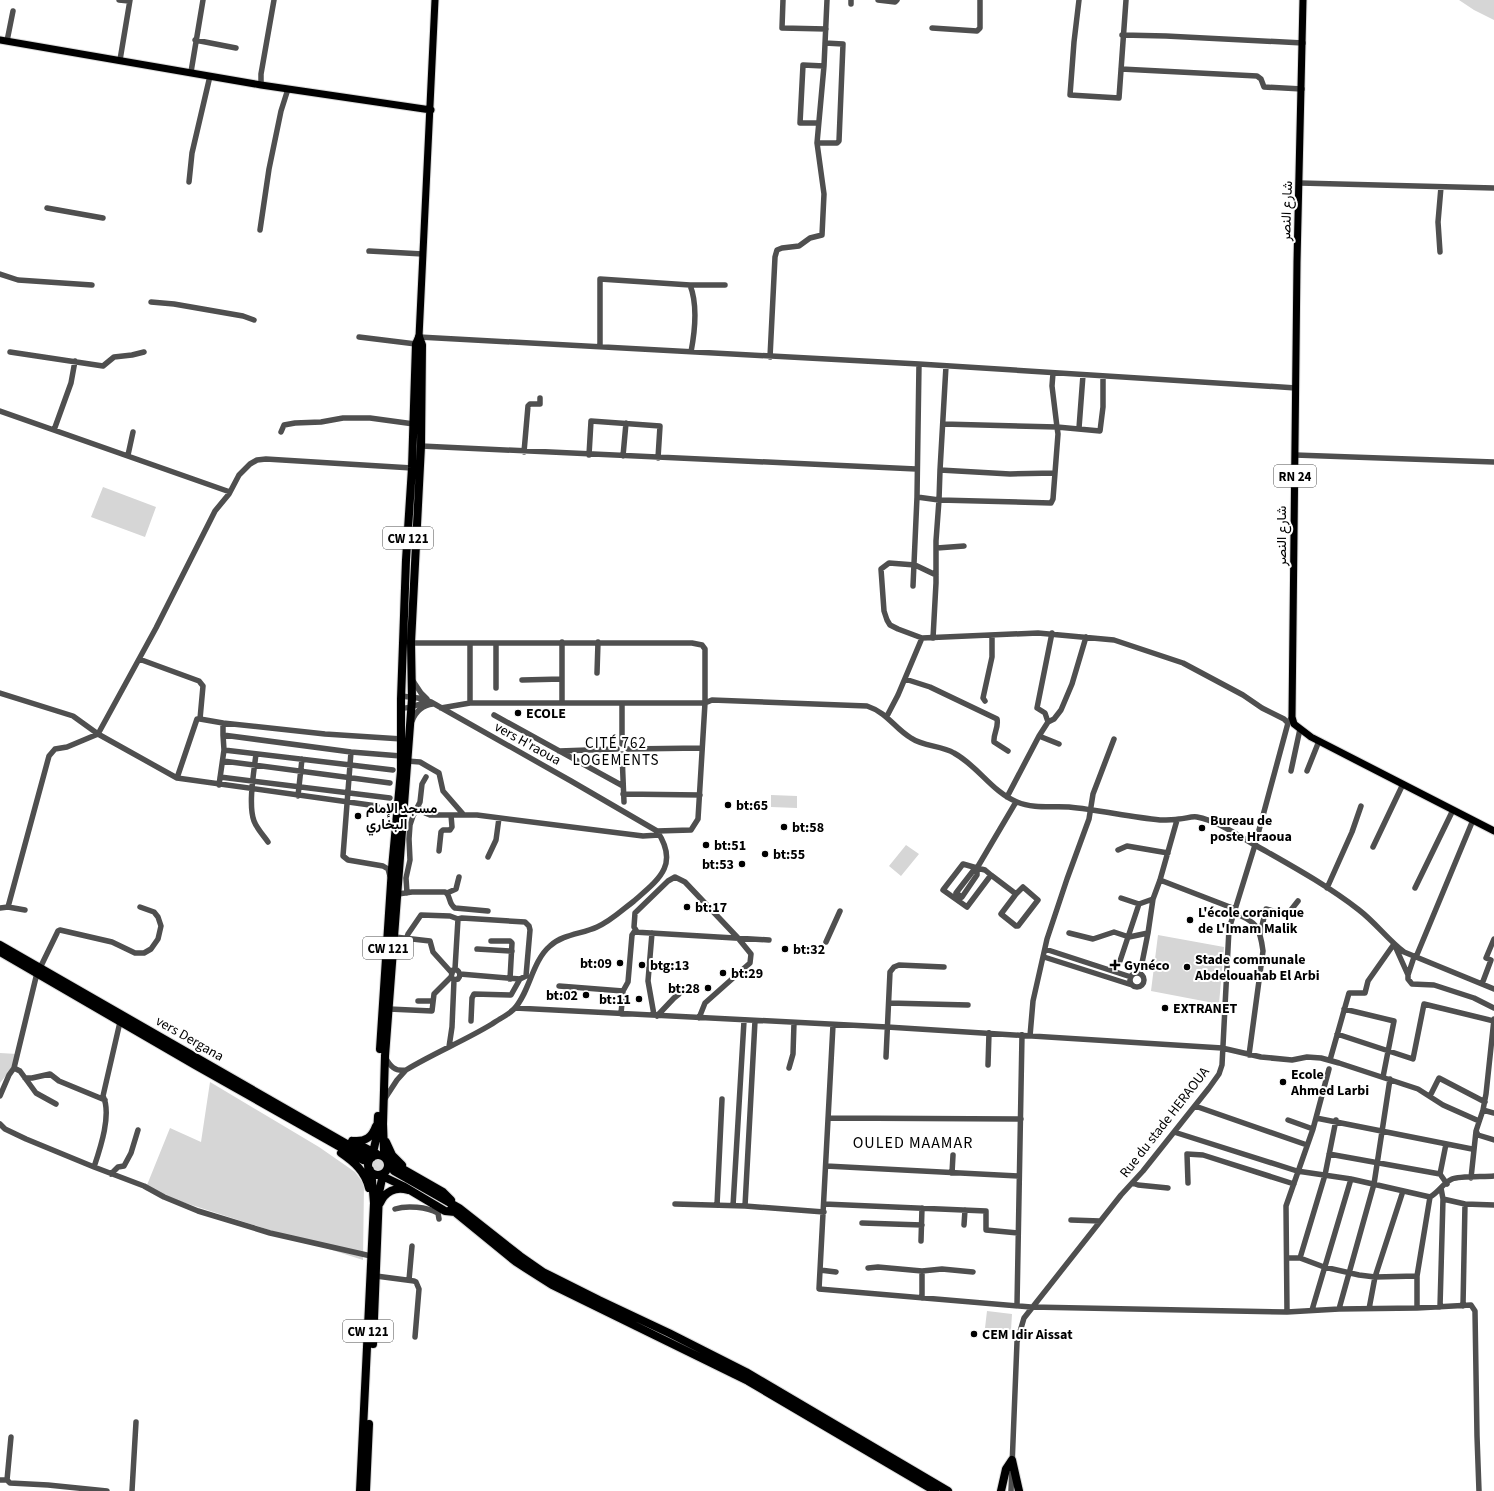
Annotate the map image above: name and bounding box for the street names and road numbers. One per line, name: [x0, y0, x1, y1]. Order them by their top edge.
street label: شارع النصر: [1276, 181, 1298, 243]
road number: RN 24: [1274, 465, 1316, 487]
street label: شارع النصر: [1272, 506, 1292, 567]
road number: CW 121: [383, 527, 433, 549]
street label: vers H'raoua: [491, 717, 564, 770]
road number: CW 121: [363, 937, 413, 959]
street label: vers Dergana: [152, 1011, 227, 1066]
street label: Rue du stade HERAOUA: [1115, 1063, 1215, 1182]
road number: CW 121: [343, 1320, 393, 1342]

